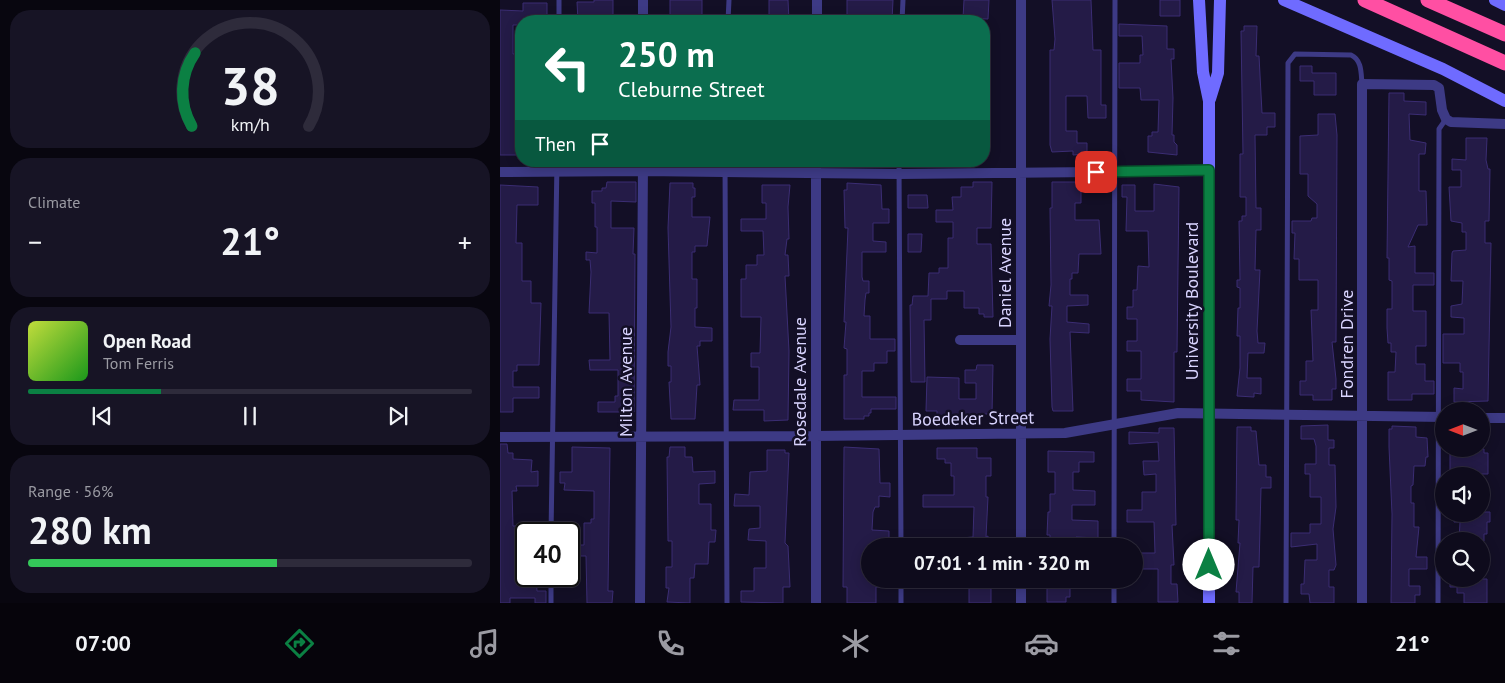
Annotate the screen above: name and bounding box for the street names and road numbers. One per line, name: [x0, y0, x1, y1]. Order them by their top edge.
street label: Daniel Avenue: [993, 218, 1016, 328]
street label: University Boulevard: [1180, 222, 1203, 380]
street label: Fondren Drive: [1335, 290, 1358, 398]
street label: Rosedale Avenue: [788, 317, 811, 447]
street label: Milton Avenue: [614, 327, 637, 437]
street label: Boedeker Street: [912, 405, 1034, 431]

